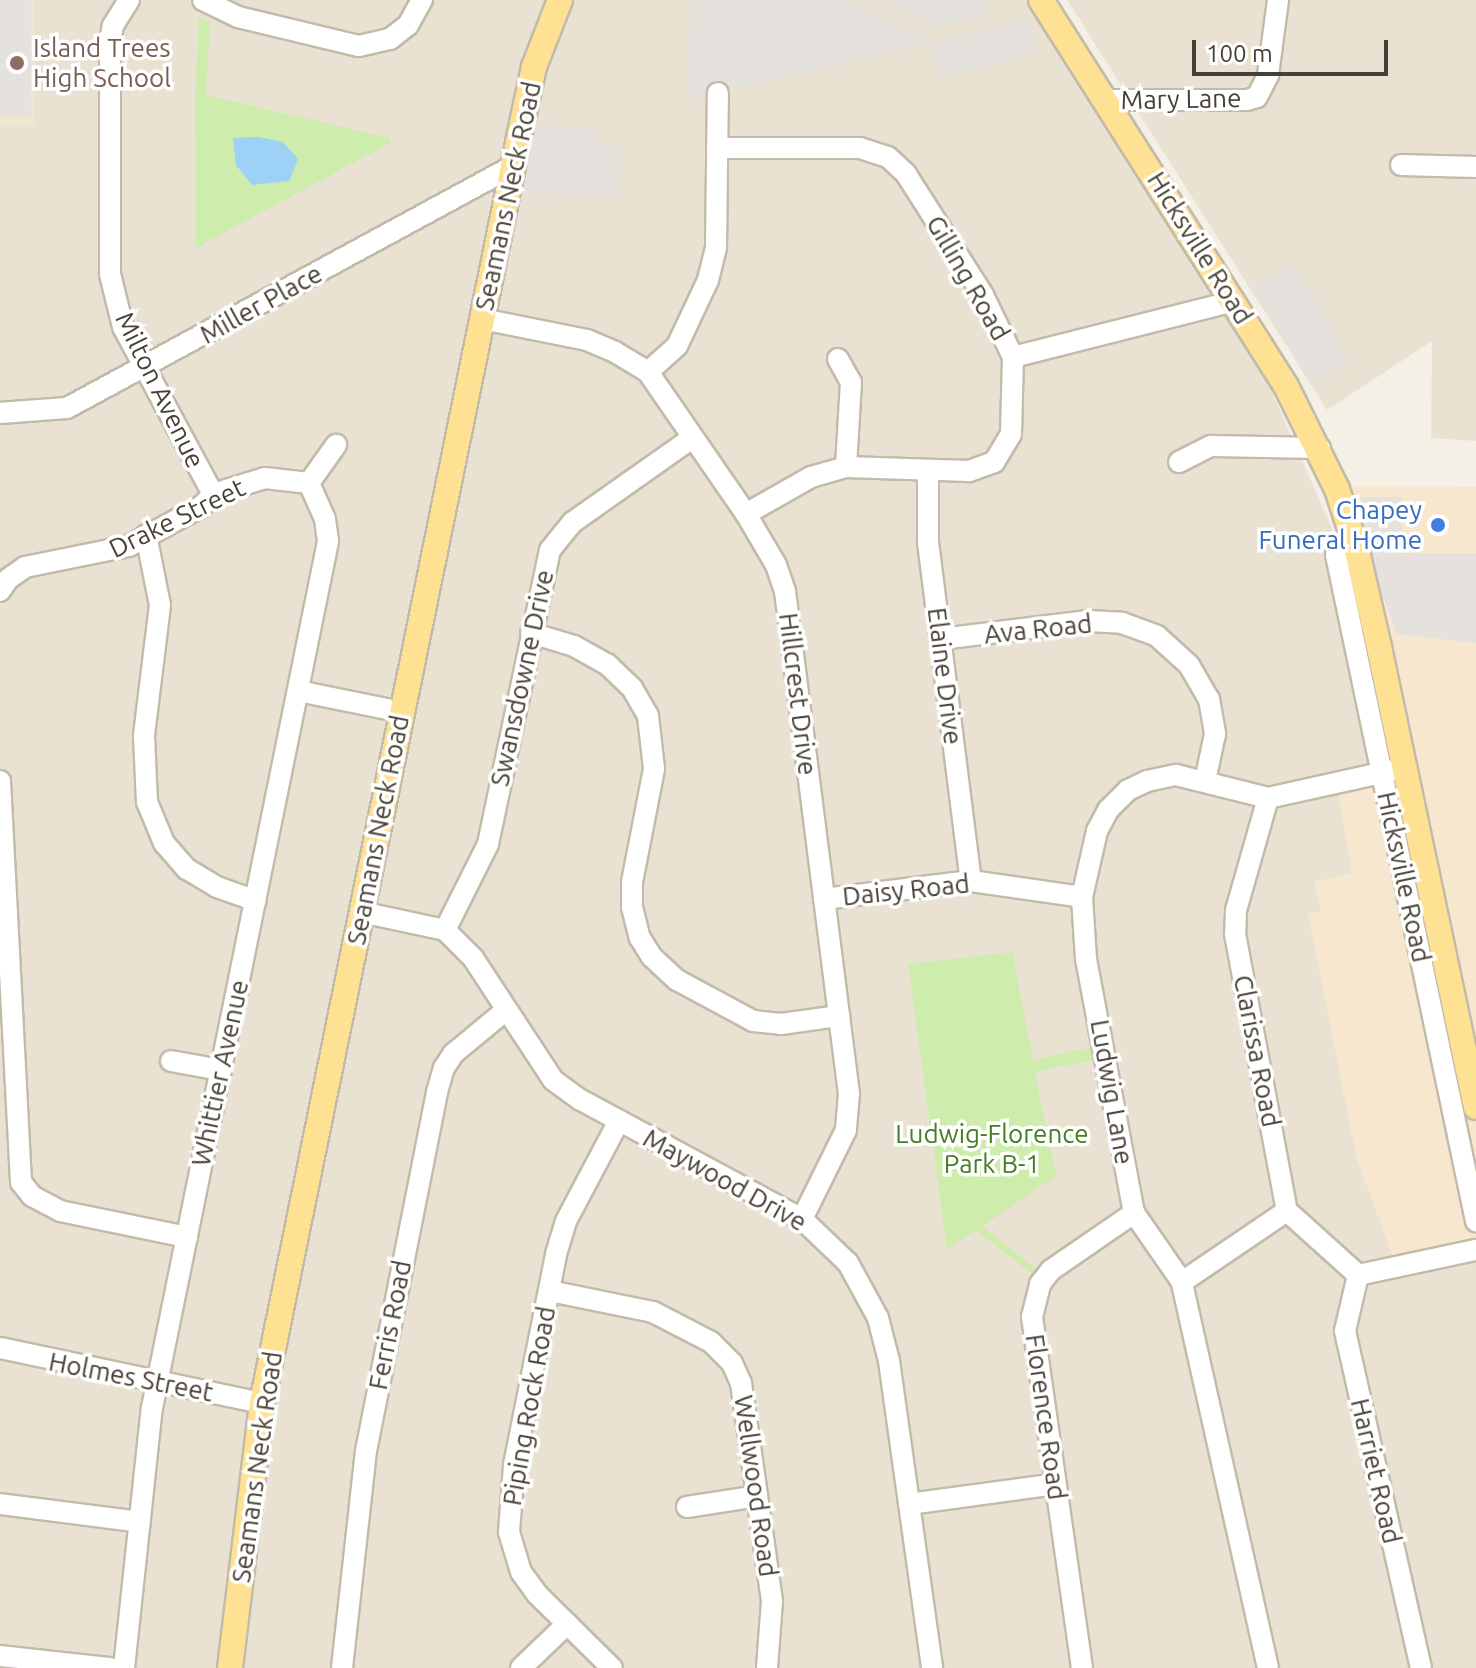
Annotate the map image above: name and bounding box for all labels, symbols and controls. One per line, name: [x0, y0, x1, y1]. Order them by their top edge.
scale bar: [1196, 24, 1392, 74]
place label: Island Trees High School: [33, 32, 171, 94]
text: 100 m: [1206, 40, 1273, 67]
marker: Island Trees High School: [8, 54, 26, 72]
street label: Seamans Neck Road: [468, 79, 548, 313]
street label: Mary Lane: [1120, 82, 1242, 116]
street label: Hicksville Road: [1141, 166, 1259, 330]
street label: Gilling Road: [920, 210, 1016, 346]
street label: Miller Place: [194, 258, 328, 350]
street label: Milton Avenue: [109, 307, 211, 473]
street label: Drake Street: [104, 472, 250, 564]
place label: Chapey Funeral Home: [1259, 494, 1422, 556]
marker: Chapey Funeral Home: [1429, 516, 1447, 534]
street label: Swansdowne Drive: [484, 567, 560, 789]
street label: Elaine Drive: [921, 606, 969, 746]
street label: Ava Road: [982, 608, 1094, 650]
street label: Hillcrest Drive: [773, 611, 823, 777]
street label: Seamans Neck Road: [340, 713, 416, 947]
street label: Hicksville Road: [1371, 789, 1437, 965]
street label: Daisy Road: [841, 868, 971, 912]
street label: Clarissa Road: [1227, 972, 1287, 1130]
street label: Whittier Avenue: [185, 977, 255, 1169]
street label: Ludwig Lane: [1084, 1017, 1140, 1167]
park label: Ludwig-Florence Park B-1: [895, 1118, 1089, 1180]
street label: Maywood Drive: [638, 1122, 812, 1238]
street label: Ferris Road: [362, 1258, 418, 1392]
street label: Piping Rock Road: [496, 1304, 562, 1508]
street label: Florence Road: [1019, 1332, 1073, 1502]
street label: Holmes Street: [46, 1346, 216, 1408]
street label: Seamans Neck Road: [225, 1349, 289, 1585]
street label: Wellwood Road: [728, 1393, 784, 1579]
street label: Harriet Road: [1344, 1395, 1408, 1547]

